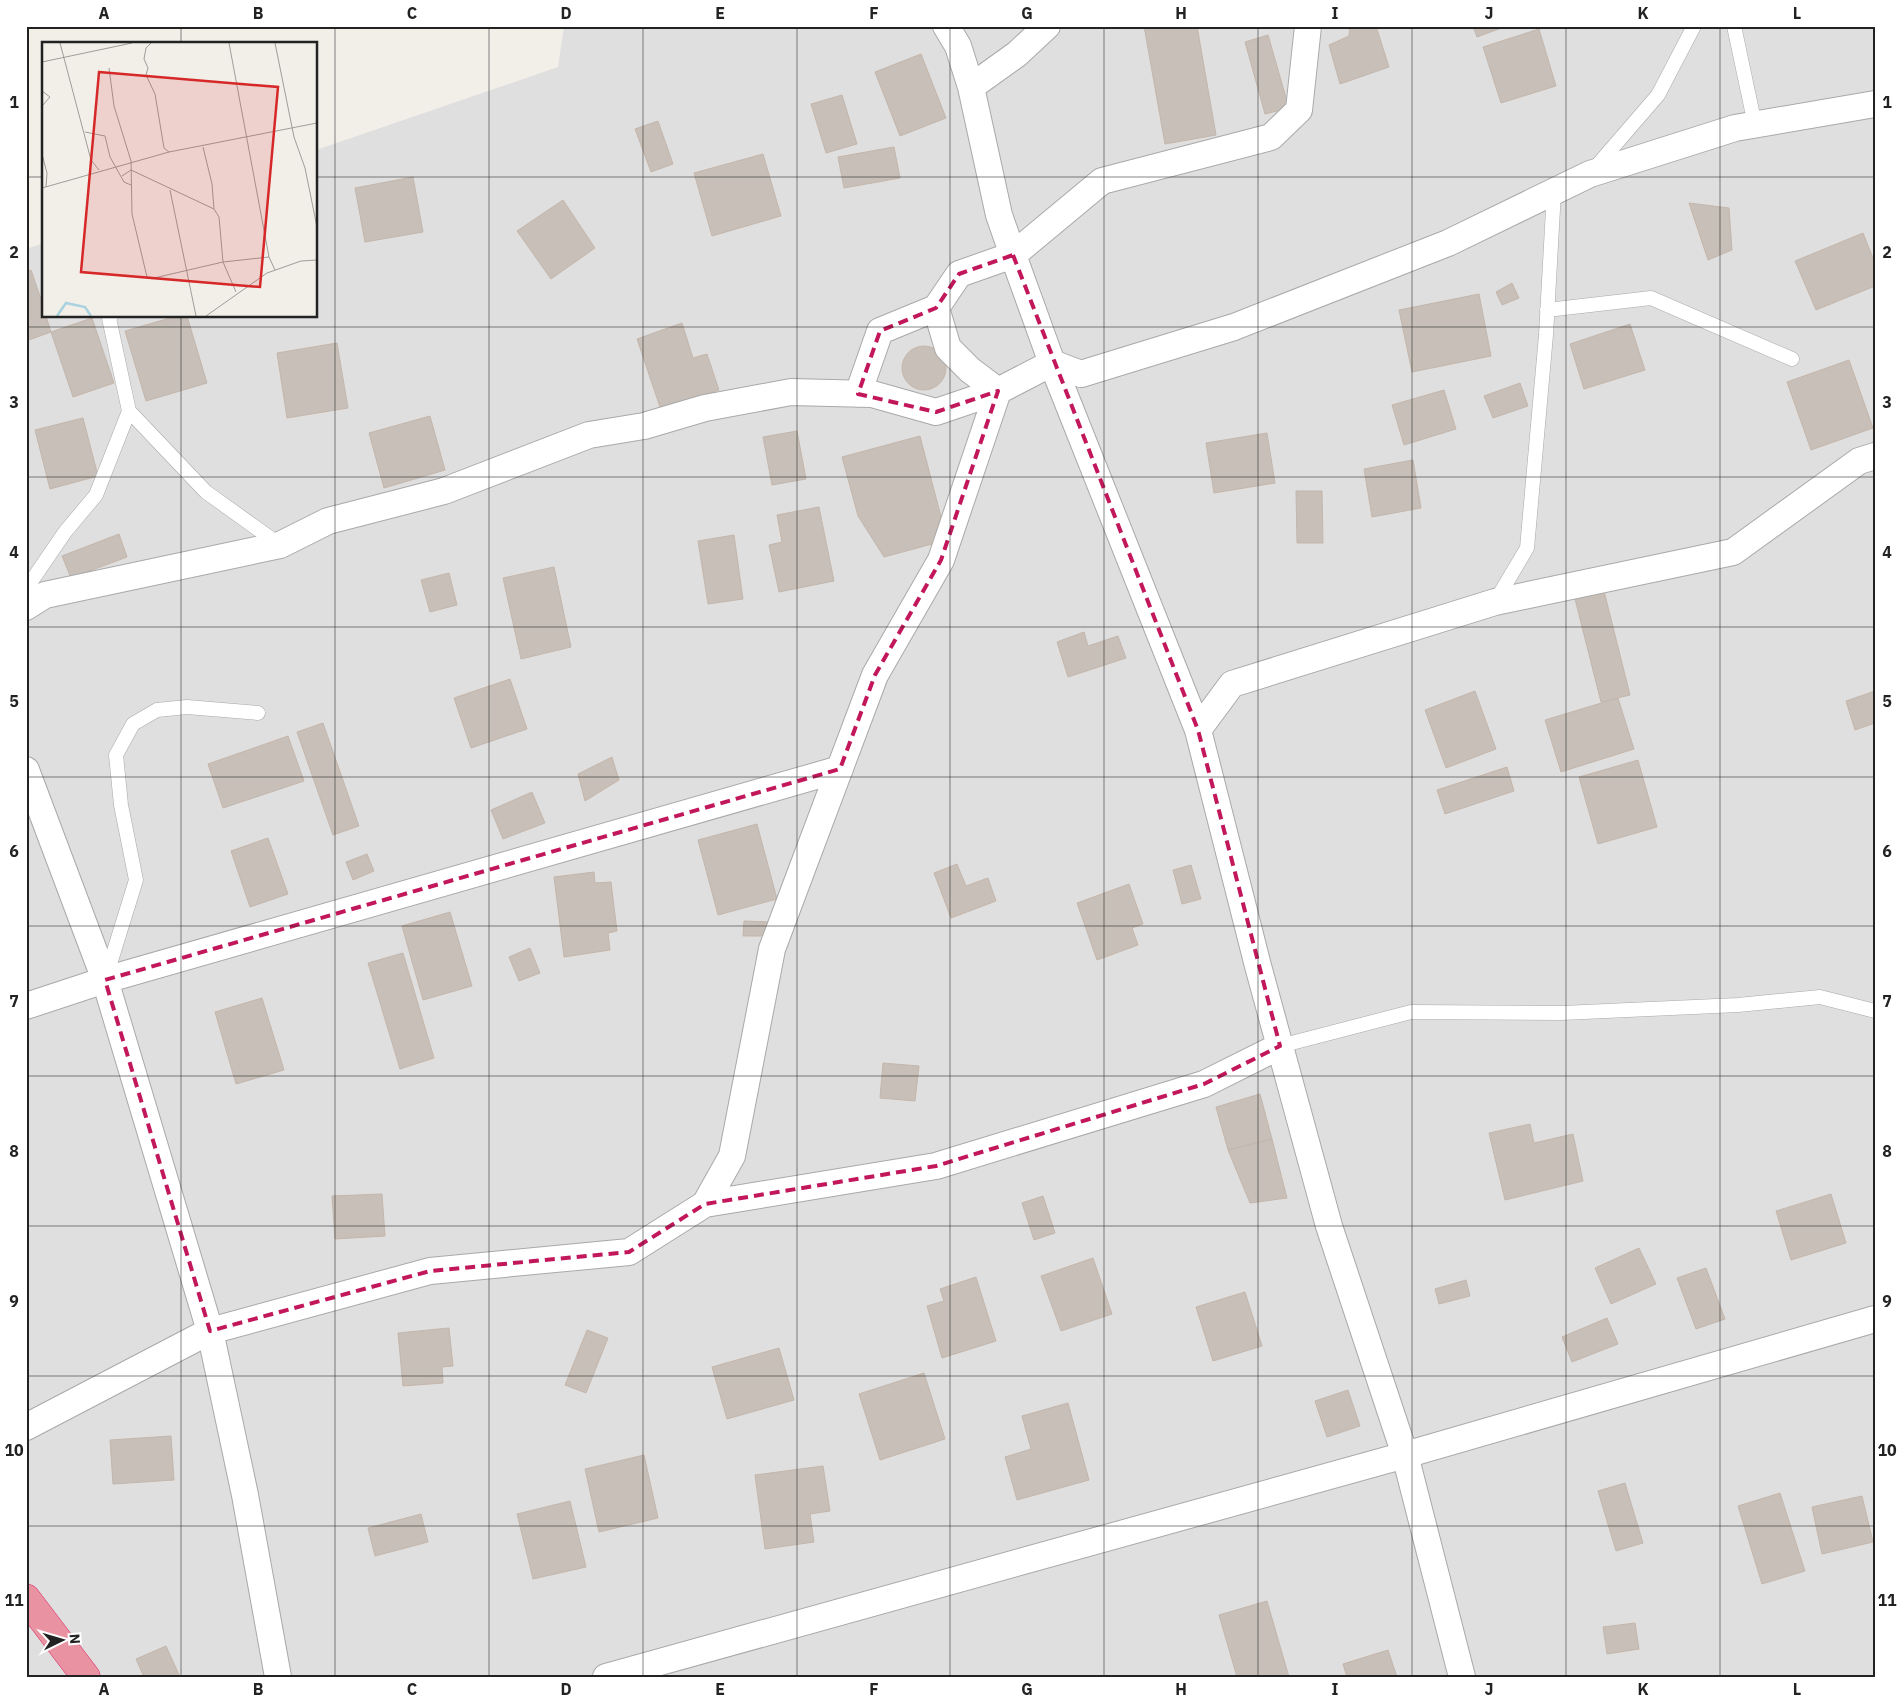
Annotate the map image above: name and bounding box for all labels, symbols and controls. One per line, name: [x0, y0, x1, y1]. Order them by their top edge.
text: A: [99, 3, 110, 23]
text: B: [253, 3, 264, 23]
text: C: [407, 3, 417, 23]
text: D: [560, 3, 572, 23]
text: E: [715, 3, 725, 23]
text: F: [869, 3, 879, 23]
text: G: [1021, 3, 1033, 23]
text: H: [1175, 3, 1187, 23]
text: I: [1332, 3, 1339, 23]
text: J: [1485, 3, 1493, 23]
text: K: [1637, 3, 1649, 23]
text: L: [1793, 3, 1801, 23]
inset map: [42, 42, 318, 318]
text: 1: [9, 92, 19, 112]
text: 1: [1882, 92, 1892, 112]
text: 2: [9, 242, 19, 262]
text: 2: [1882, 242, 1892, 262]
text: 3: [9, 392, 19, 412]
text: 3: [1882, 392, 1892, 412]
text: 4: [9, 542, 19, 562]
text: 4: [1882, 542, 1892, 562]
text: 5: [9, 691, 19, 711]
text: 5: [1882, 691, 1892, 711]
text: 6: [9, 841, 19, 861]
text: 6: [1882, 841, 1892, 861]
text: 7: [9, 991, 19, 1011]
text: 7: [1882, 991, 1892, 1011]
text: 8: [9, 1141, 19, 1161]
text: 8: [1882, 1141, 1892, 1161]
text: 9: [9, 1291, 19, 1311]
text: 9: [1882, 1291, 1892, 1311]
text: 10: [4, 1440, 24, 1460]
text: 10: [1877, 1440, 1897, 1460]
text: 11: [4, 1590, 24, 1610]
text: 11: [1877, 1590, 1897, 1610]
north arrow: [38, 1616, 88, 1666]
text: N: [66, 1633, 84, 1645]
text: A: [99, 1679, 110, 1699]
text: B: [253, 1679, 264, 1699]
text: C: [407, 1679, 417, 1699]
text: D: [560, 1679, 572, 1699]
text: E: [715, 1679, 725, 1699]
text: F: [869, 1679, 879, 1699]
text: G: [1021, 1679, 1033, 1699]
text: H: [1175, 1679, 1187, 1699]
text: I: [1332, 1679, 1339, 1699]
text: J: [1485, 1679, 1493, 1699]
text: K: [1637, 1679, 1649, 1699]
text: L: [1793, 1679, 1801, 1699]

